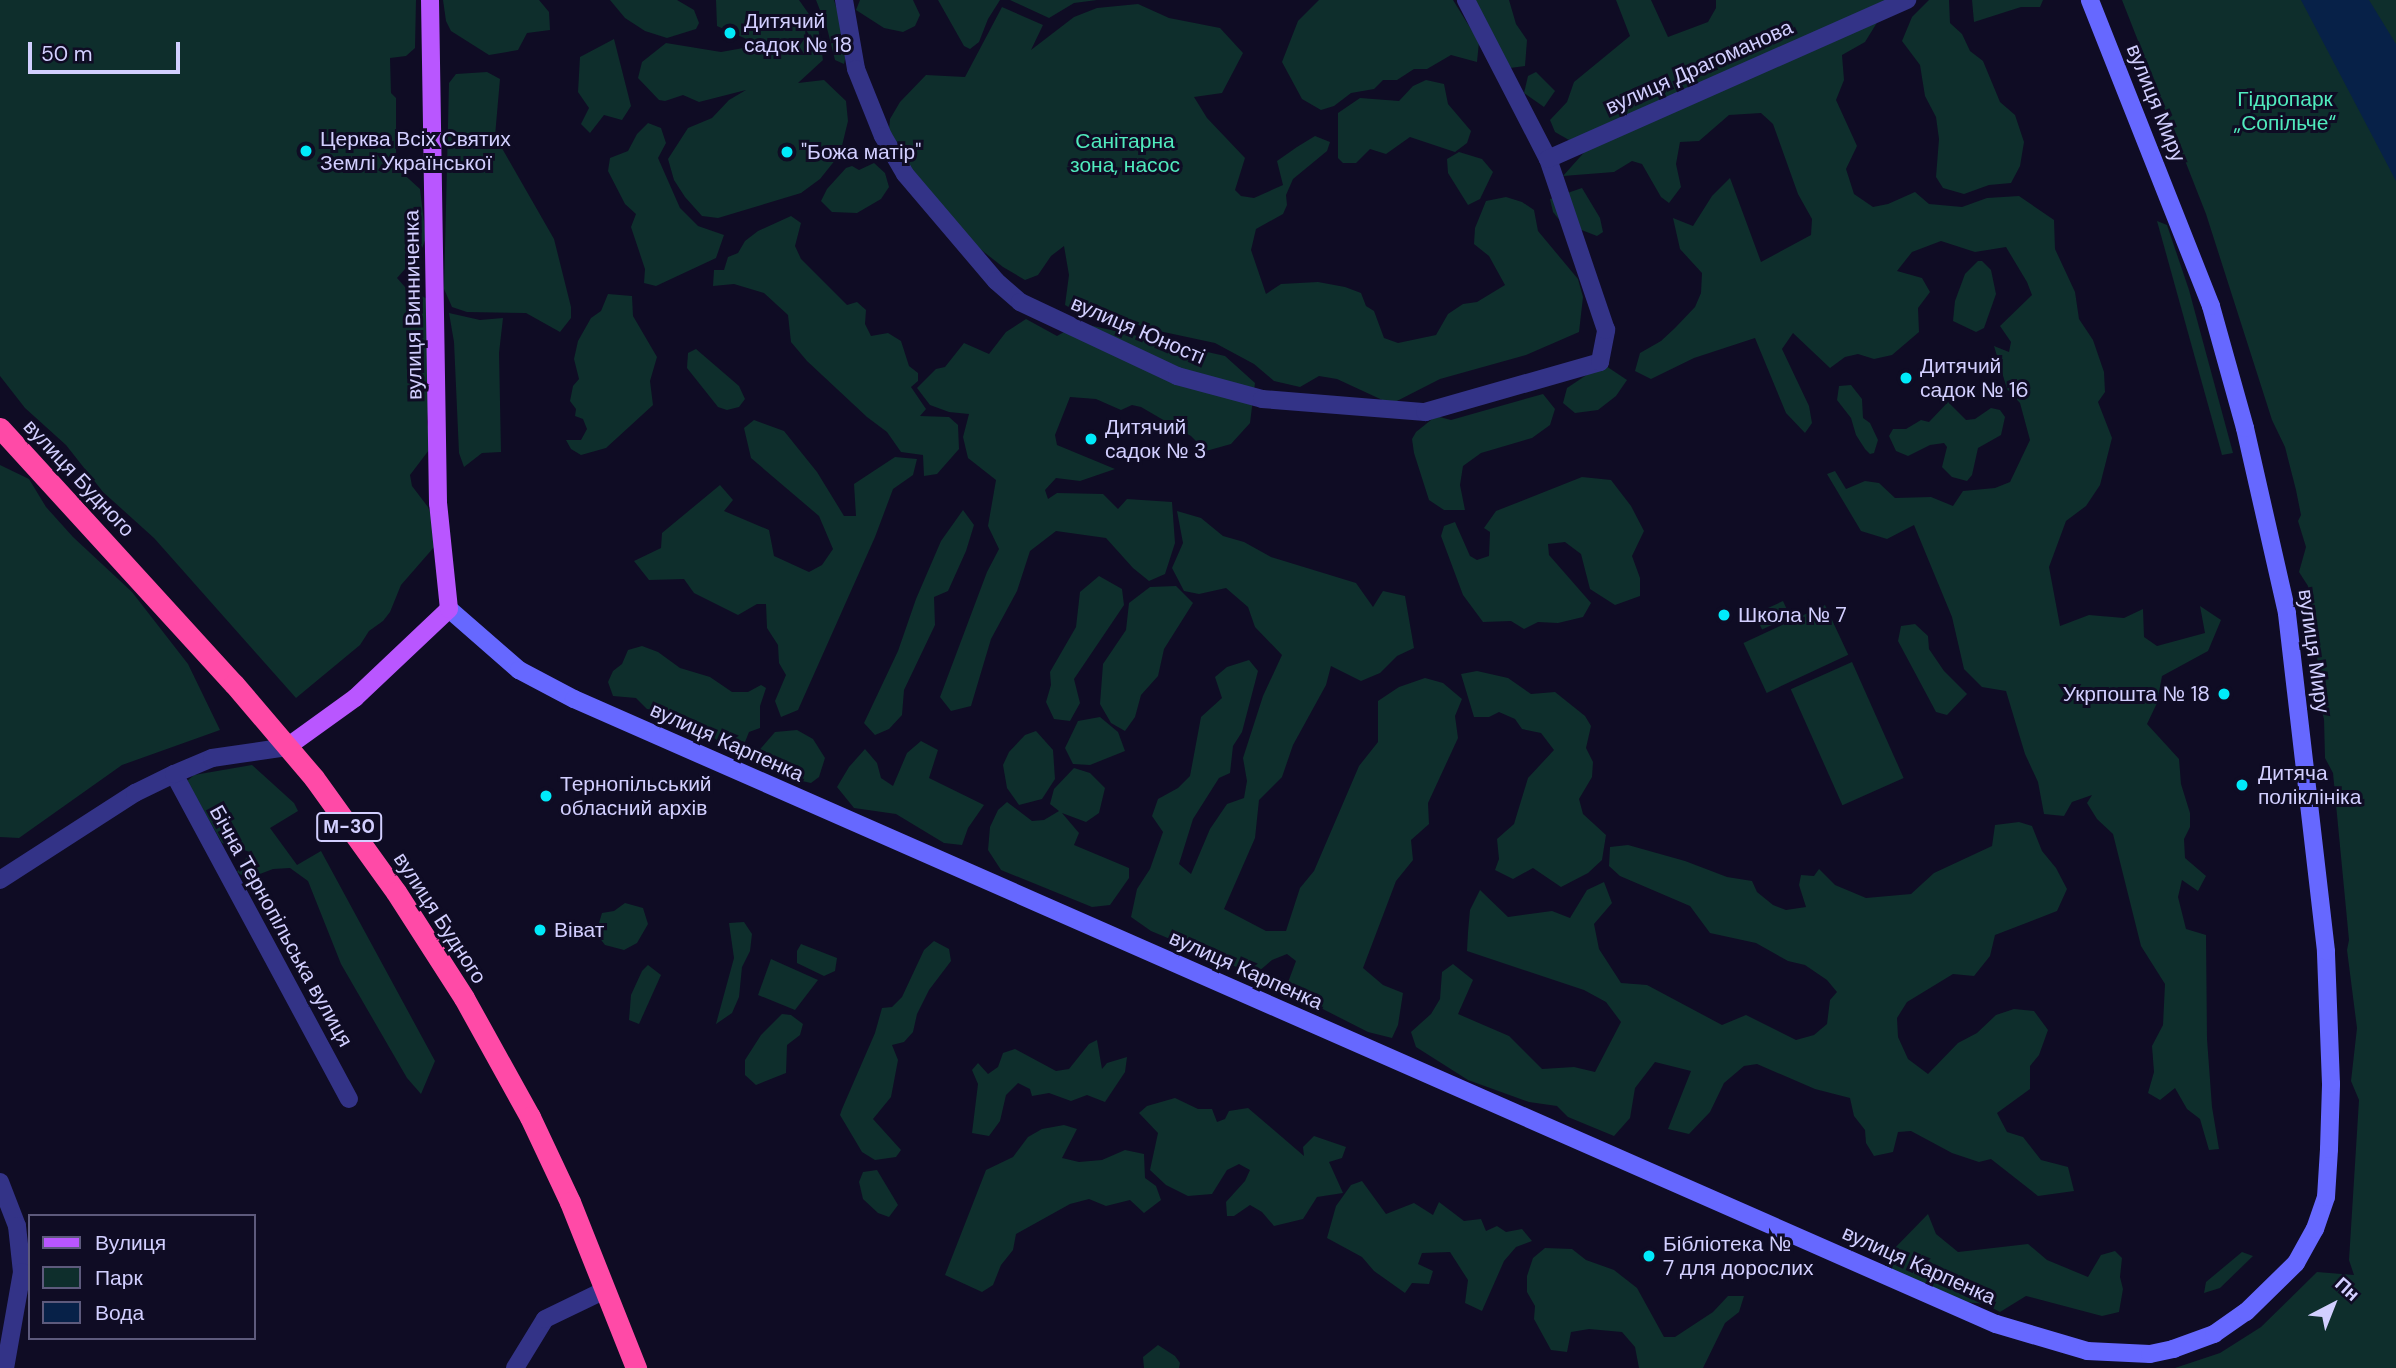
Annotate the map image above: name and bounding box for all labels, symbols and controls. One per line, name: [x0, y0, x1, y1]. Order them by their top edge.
place label: Дитячий садок № 18: [744, 8, 852, 58]
street label: вулиця Драгоманова: [1602, 14, 1796, 120]
marker: Дитячий садок № 18: [722, 25, 738, 41]
scale bar: [32, 28, 184, 72]
text: 50 m: [41, 40, 92, 68]
street label: вулиця Миру: [2121, 40, 2191, 166]
park label: Гідропарк „Сопільче“: [2234, 86, 2336, 136]
place label: Церква Всіх Святих Землі Української: [320, 126, 511, 176]
park label: Санітарна зона, насос: [1070, 128, 1180, 178]
place label: "Божа матір": [801, 139, 921, 165]
marker: Церква Всіх Святих Землі Української: [298, 143, 314, 159]
marker: "Божа матір": [779, 144, 795, 160]
street label: вулиця Винниченка: [399, 210, 427, 400]
street label: вулиця Юності: [1067, 290, 1209, 370]
place label: Дитячий садок № 16: [1920, 353, 2029, 403]
marker: Дитячий садок № 16: [1898, 370, 1914, 386]
street label: вулиця Будного: [18, 414, 140, 542]
place label: Дитячий садок № 3: [1105, 414, 1206, 464]
marker: Дитячий садок № 3: [1083, 431, 1099, 447]
street label: вулиця Миру: [2293, 587, 2335, 715]
place label: Школа № 7: [1738, 602, 1847, 628]
marker: Школа № 7: [1716, 607, 1732, 623]
place label: Укрпошта № 18: [2063, 681, 2210, 707]
marker: Укрпошта № 18: [2216, 686, 2232, 702]
street label: вулиця Карпенка: [646, 697, 808, 787]
place label: Дитяча поліклініка: [2258, 760, 2361, 810]
place label: Тернопільський обласний архів: [560, 771, 712, 821]
marker: Дитяча поліклініка: [2232, 775, 2252, 795]
marker: Тернопільський обласний архів: [538, 788, 554, 804]
street label: Бічна Тернопільська вулиця: [204, 801, 358, 1051]
road number: М-30: [316, 812, 382, 842]
street label: вулиця Будного: [388, 848, 492, 988]
place label: Віват: [554, 917, 604, 943]
marker: Віват: [532, 922, 548, 938]
street label: вулиця Карпенка: [1165, 925, 1327, 1015]
legend: [28, 1214, 256, 1340]
street label: вулиця Карпенка: [1838, 1220, 2000, 1310]
text: Вулиця: [95, 1229, 166, 1257]
place label: Бібліотека № 7 для дорослих: [1663, 1231, 1814, 1281]
marker: Бібліотека № 7 для дорослих: [1641, 1248, 1657, 1264]
text: Парк: [95, 1264, 143, 1292]
north arrow: [2298, 1270, 2368, 1340]
text: Пн: [2330, 1271, 2365, 1307]
text: Вода: [95, 1299, 144, 1327]

